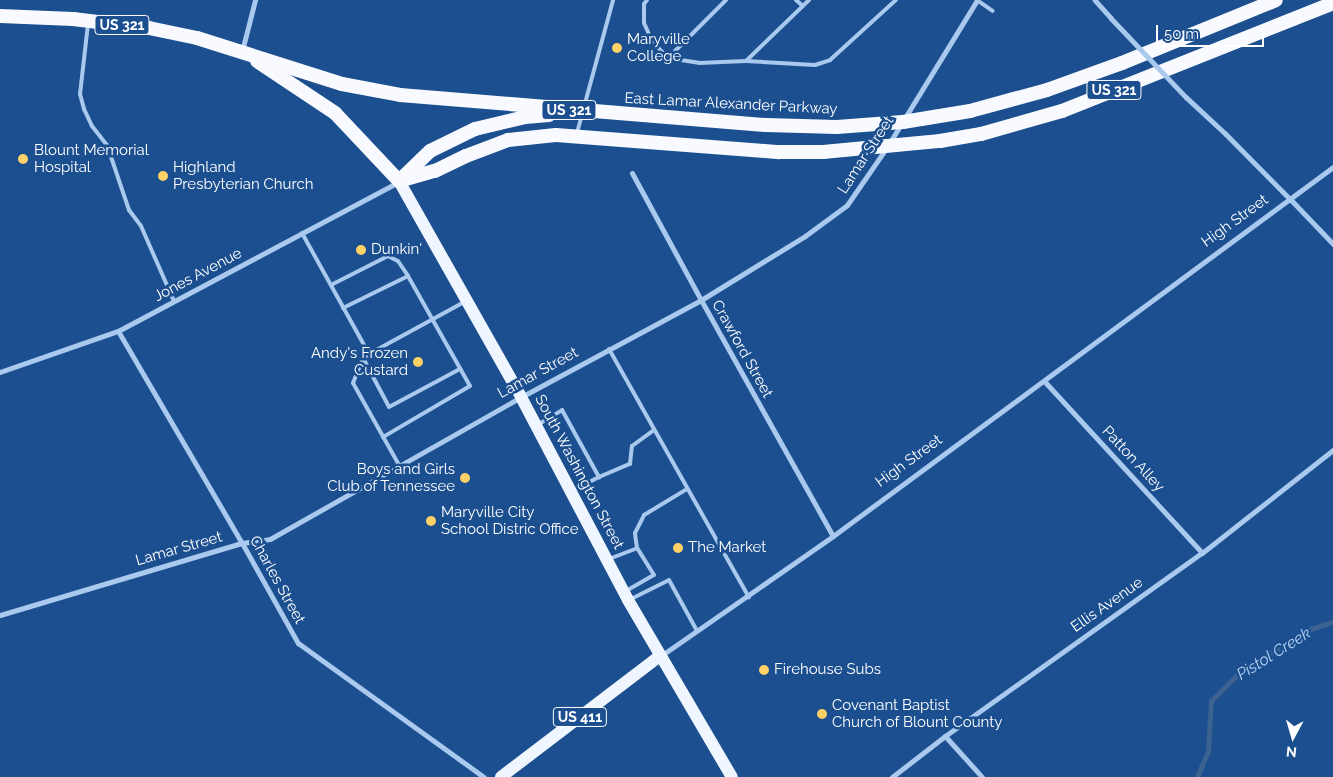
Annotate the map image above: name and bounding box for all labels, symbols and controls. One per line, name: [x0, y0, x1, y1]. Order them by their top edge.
road number: US 321: [93, 14, 151, 36]
scale bar: [1158, 15, 1266, 47]
text: 50 m: [1164, 25, 1199, 43]
place label: Maryville College: [627, 30, 690, 65]
marker: Maryville College: [611, 42, 623, 54]
road number: US 321: [1085, 78, 1143, 102]
street label: East Lamar Alexander Parkway: [623, 89, 839, 119]
road number: US 321: [540, 98, 598, 122]
street label: Lamar Street: [834, 113, 898, 197]
place label: Blount Memorial Hospital: [34, 141, 149, 176]
marker: Blount Memorial Hospital: [16, 152, 30, 166]
place label: Highland Presbyterian Church: [173, 158, 313, 193]
marker: Highland Presbyterian Church: [157, 170, 169, 182]
street label: High Street: [1198, 191, 1272, 251]
place label: Dunkin': [371, 241, 422, 259]
street label: Jones Avenue: [151, 244, 245, 306]
marker: Dunkin': [355, 244, 367, 256]
street label: Crawford Street: [708, 297, 776, 401]
street label: Lamar Street: [494, 343, 582, 403]
place label: Andy's Frozen Custard: [311, 344, 408, 379]
marker: Andy's Frozen Custard: [412, 356, 424, 368]
street label: South Washington Street: [530, 391, 628, 553]
street label: Patton Alley: [1098, 422, 1168, 496]
street label: High Street: [872, 431, 946, 491]
place label: Boys and Girls Club of Tennessee: [326, 460, 455, 495]
marker: Boys and Girls Club of Tennessee: [459, 472, 471, 484]
place label: Maryville City School Distric Office: [441, 503, 579, 538]
marker: Maryville City School Distric Office: [425, 515, 437, 527]
street label: Lamar Street: [133, 528, 225, 570]
street label: Charles Street: [245, 533, 309, 627]
place label: The Market: [688, 539, 766, 557]
marker: The Market: [672, 542, 684, 554]
street label: Ellis Avenue: [1067, 573, 1147, 637]
water label: Pistol Creek: [1233, 624, 1315, 684]
place label: Firehouse Subs: [774, 661, 881, 679]
marker: Firehouse Subs: [758, 664, 770, 676]
place label: Covenant Baptist Church of Blount County: [832, 696, 1003, 731]
road number: US 411: [552, 706, 608, 729]
marker: Covenant Baptist Church of Blount County: [816, 708, 828, 720]
north arrow: [1268, 712, 1318, 762]
text: N: [1285, 743, 1298, 760]

